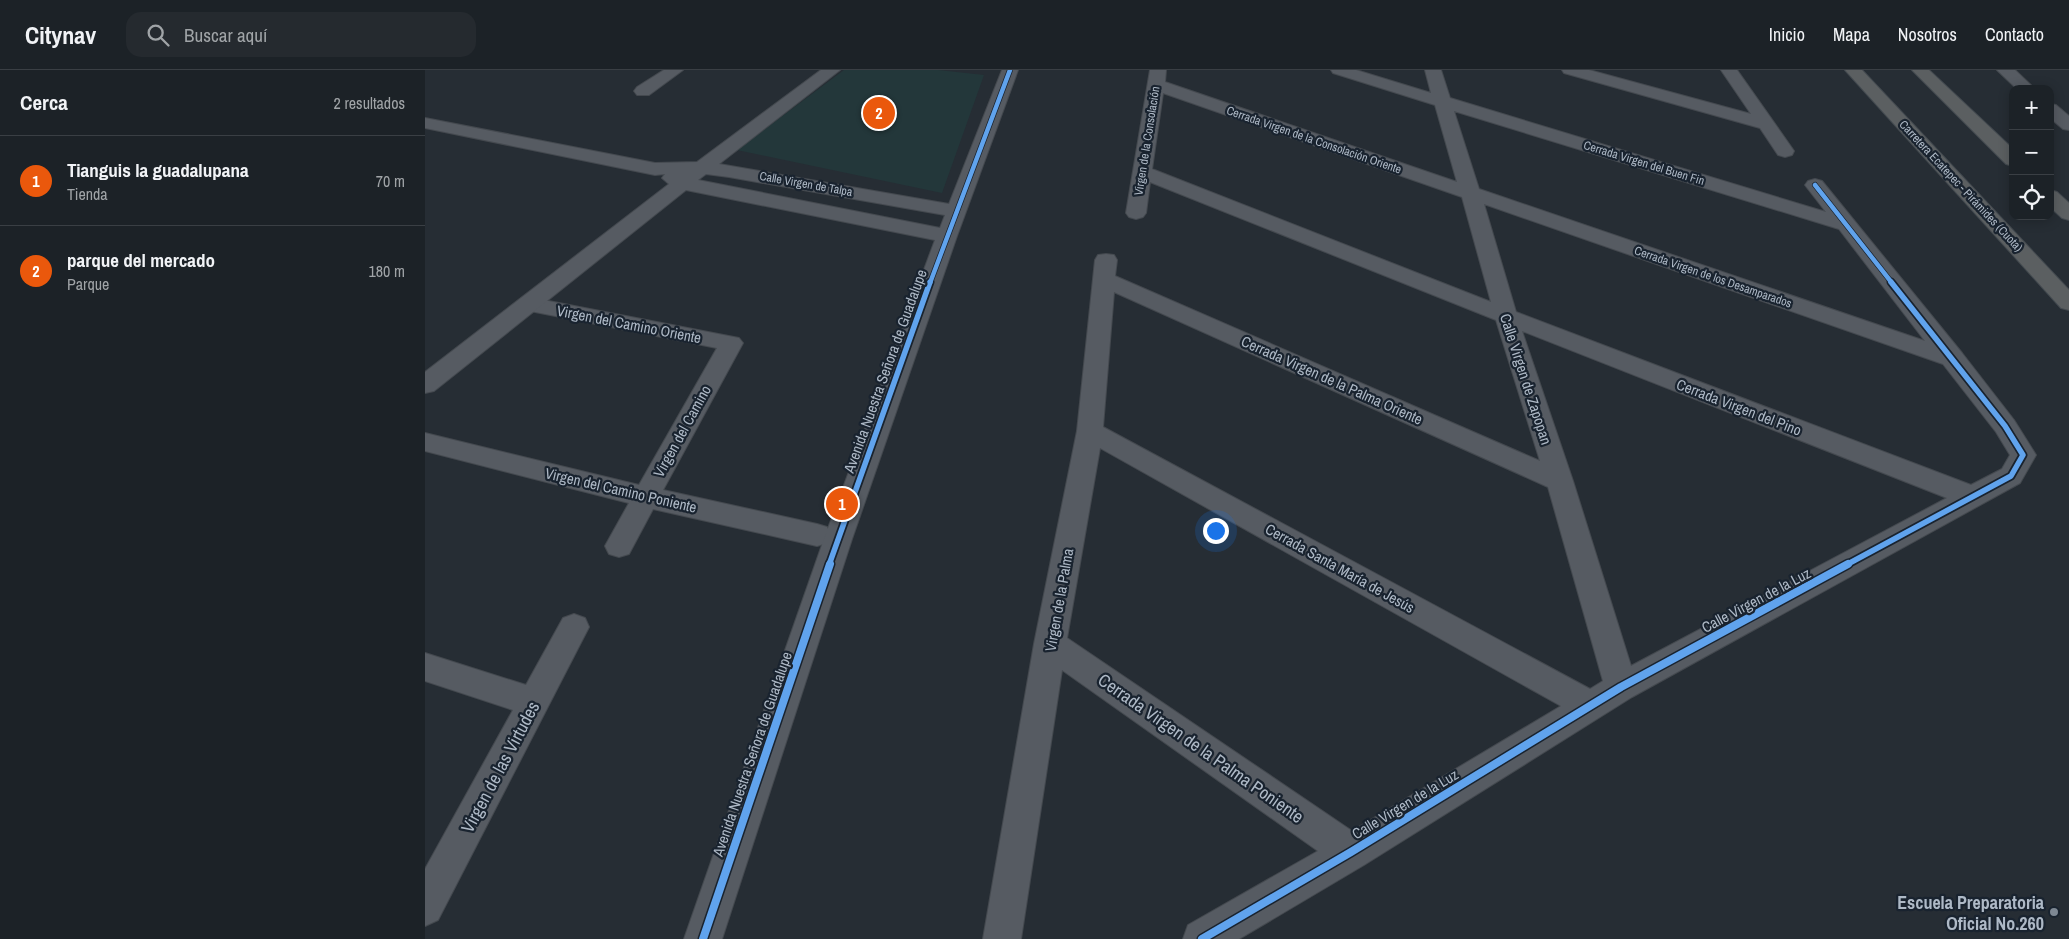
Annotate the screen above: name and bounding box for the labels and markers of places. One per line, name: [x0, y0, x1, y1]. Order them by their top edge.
pin: 2: [863, 94, 895, 132]
pin: 1: [826, 485, 858, 523]
place label: Escuela Preparatoria Oficial No.260: [1897, 890, 2045, 936]
marker: Escuela Preparatoria Oficial No.260: [2048, 906, 2060, 918]

